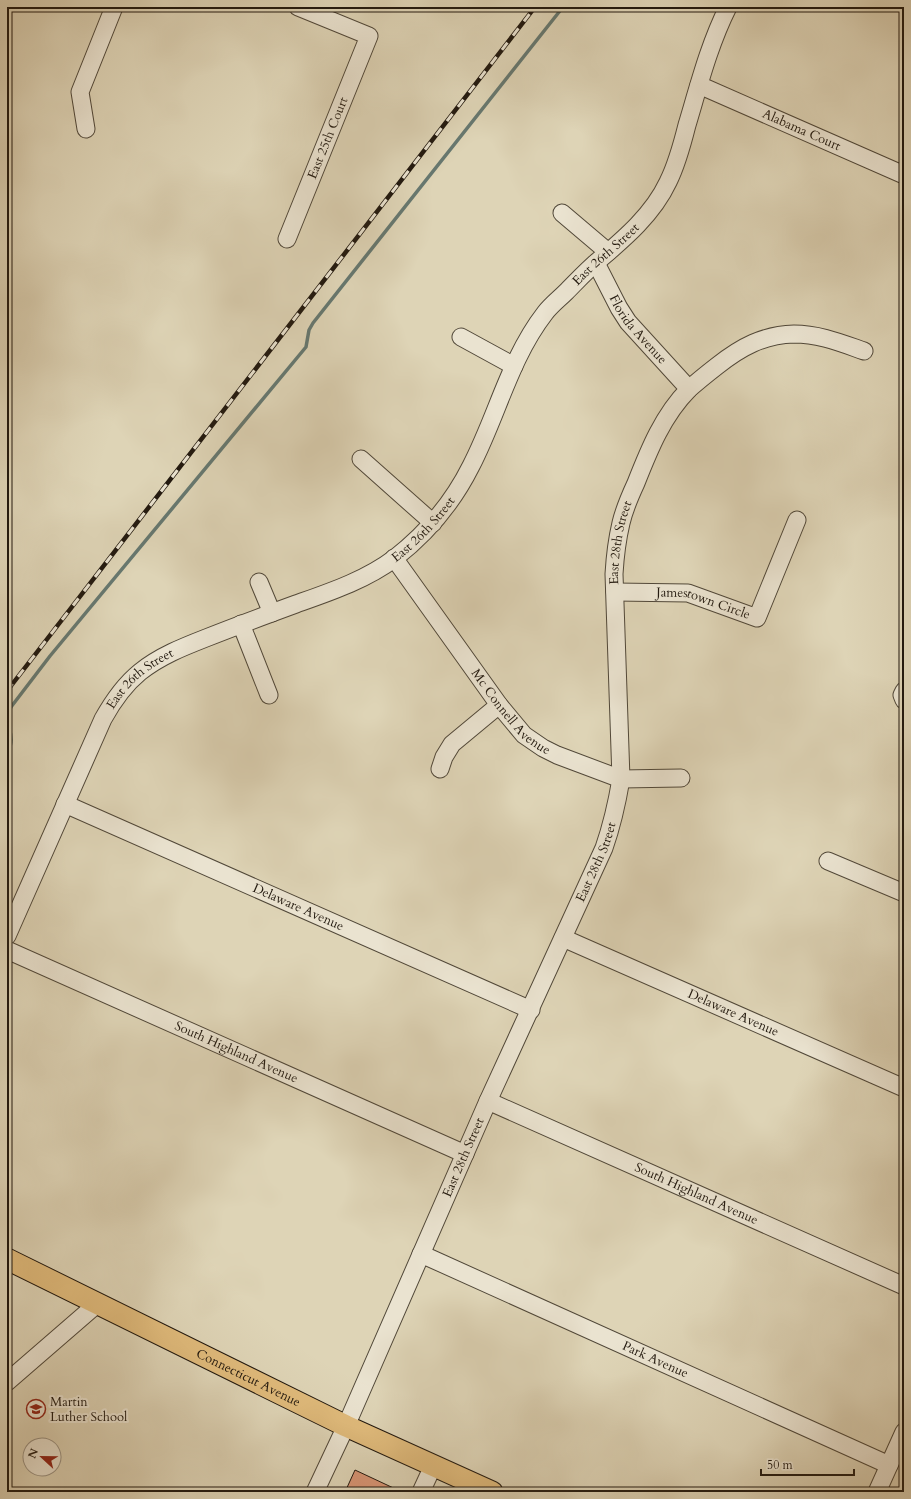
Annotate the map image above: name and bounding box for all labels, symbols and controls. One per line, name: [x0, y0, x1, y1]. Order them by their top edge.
street label: East 25th Court: [303, 94, 352, 182]
street label: Alabama Court: [760, 105, 844, 155]
street label: East 26th Street: [568, 219, 643, 290]
street label: Florida Avenue: [605, 292, 671, 368]
street label: East 26th Street: [388, 493, 459, 566]
street label: East 28th Street: [605, 498, 636, 585]
street label: Jamestown Circle: [654, 584, 753, 624]
street label: East 26th Street: [102, 644, 176, 712]
street label: Mc Connell Avenue: [467, 665, 553, 759]
street label: East 28th Street: [571, 820, 620, 905]
street label: Delaware Avenue: [250, 879, 347, 935]
street label: Delaware Avenue: [685, 985, 782, 1041]
street label: South Highland Avenue: [172, 1017, 301, 1088]
street label: East 28th Street: [438, 1115, 489, 1200]
street label: South Highland Avenue: [632, 1158, 761, 1229]
street label: Park Avenue: [619, 1337, 691, 1382]
street label: Connecticut Avenue: [193, 1345, 304, 1411]
place label: Martin Luther School: [50, 1393, 128, 1426]
school or university icon: Martin Luther School: [25, 1398, 47, 1420]
north arrow: [22, 1437, 62, 1477]
text: N: [24, 1446, 42, 1461]
scale bar: [761, 1451, 854, 1477]
text: 50 m: [767, 1457, 794, 1473]

